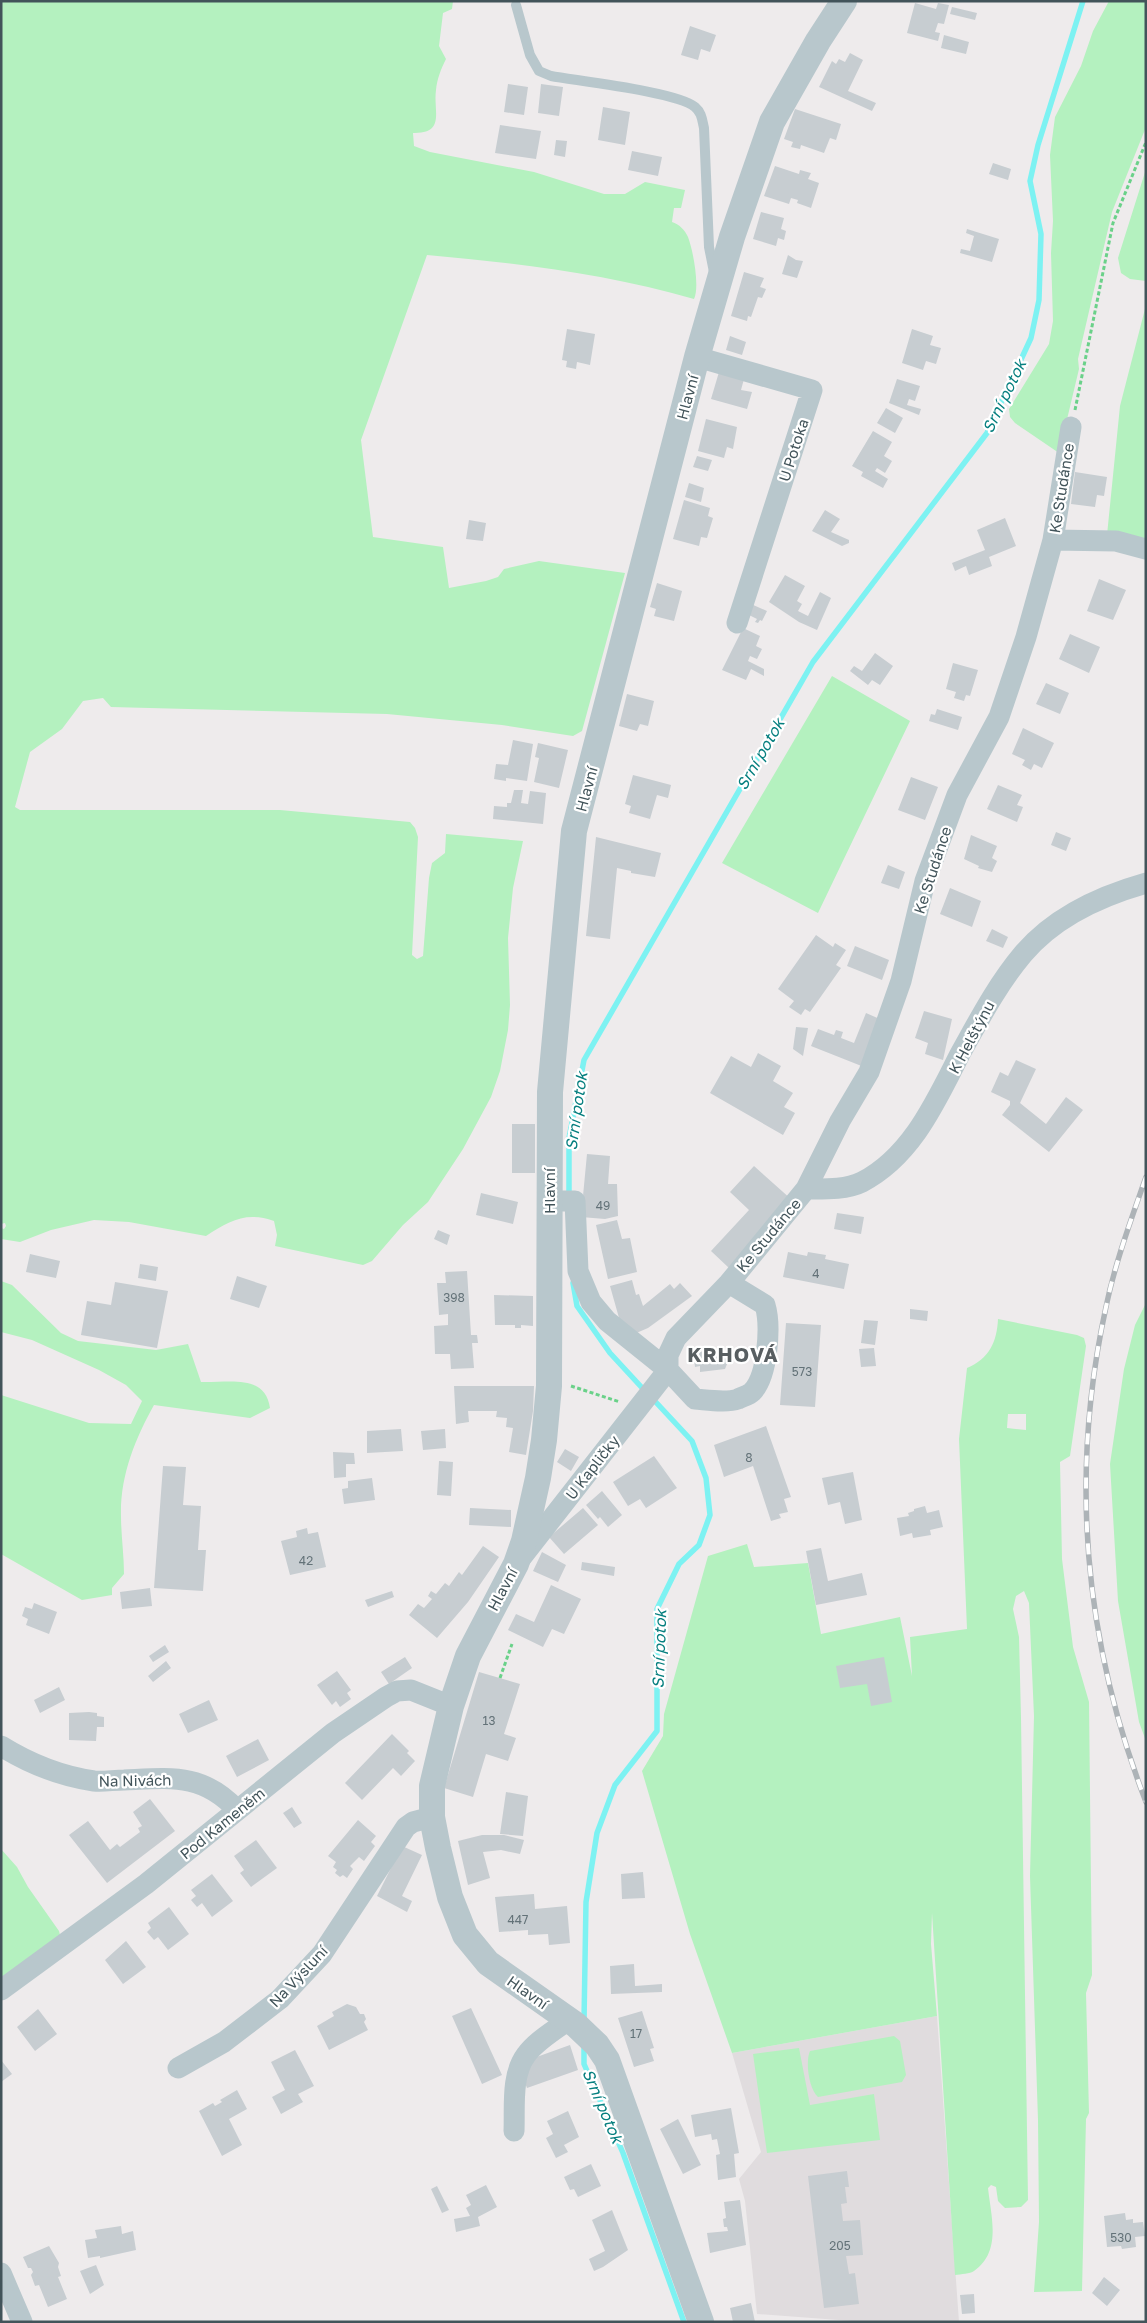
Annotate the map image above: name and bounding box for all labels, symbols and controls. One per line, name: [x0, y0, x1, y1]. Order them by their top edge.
water label: Srní potok: [978, 354, 1031, 436]
street label: Hlavní: [672, 372, 702, 422]
street label: U Potoka: [774, 416, 812, 484]
street label: Ke Studánce: [1045, 442, 1077, 534]
water label: Srní potok: [732, 713, 789, 793]
street label: Hlavní: [571, 764, 601, 814]
street label: Ke Studánce: [909, 824, 955, 916]
street label: K Helštýnu: [944, 997, 998, 1077]
water label: Srní potok: [561, 1069, 592, 1152]
street label: Hlavní: [540, 1167, 558, 1214]
street label: Ke Studánce: [732, 1194, 804, 1276]
house number: 49: [596, 1198, 610, 1213]
house number: 4: [812, 1266, 820, 1281]
house number: 398: [443, 1290, 465, 1305]
district label: KRHOVÁ: [687, 1342, 779, 1366]
house number: 573: [792, 1364, 812, 1379]
street label: U Kapličky: [561, 1431, 623, 1503]
house number: 8: [745, 1450, 753, 1465]
house number: 42: [299, 1553, 313, 1568]
street label: Hlavní: [483, 1564, 521, 1614]
water label: Srní potok: [648, 1607, 670, 1689]
house number: 13: [483, 1713, 495, 1728]
street label: Na Nivách: [98, 1770, 172, 1790]
street label: Pod Kameněm: [176, 1783, 268, 1863]
house number: 447: [507, 1912, 529, 1927]
street label: Na Výsluní: [265, 1941, 332, 2010]
street label: Hlavní: [504, 1971, 553, 2013]
house number: 17: [630, 2026, 642, 2041]
water label: Srní potok: [578, 2066, 628, 2148]
house number: 530: [1110, 2230, 1132, 2245]
house number: 205: [829, 2238, 851, 2253]

